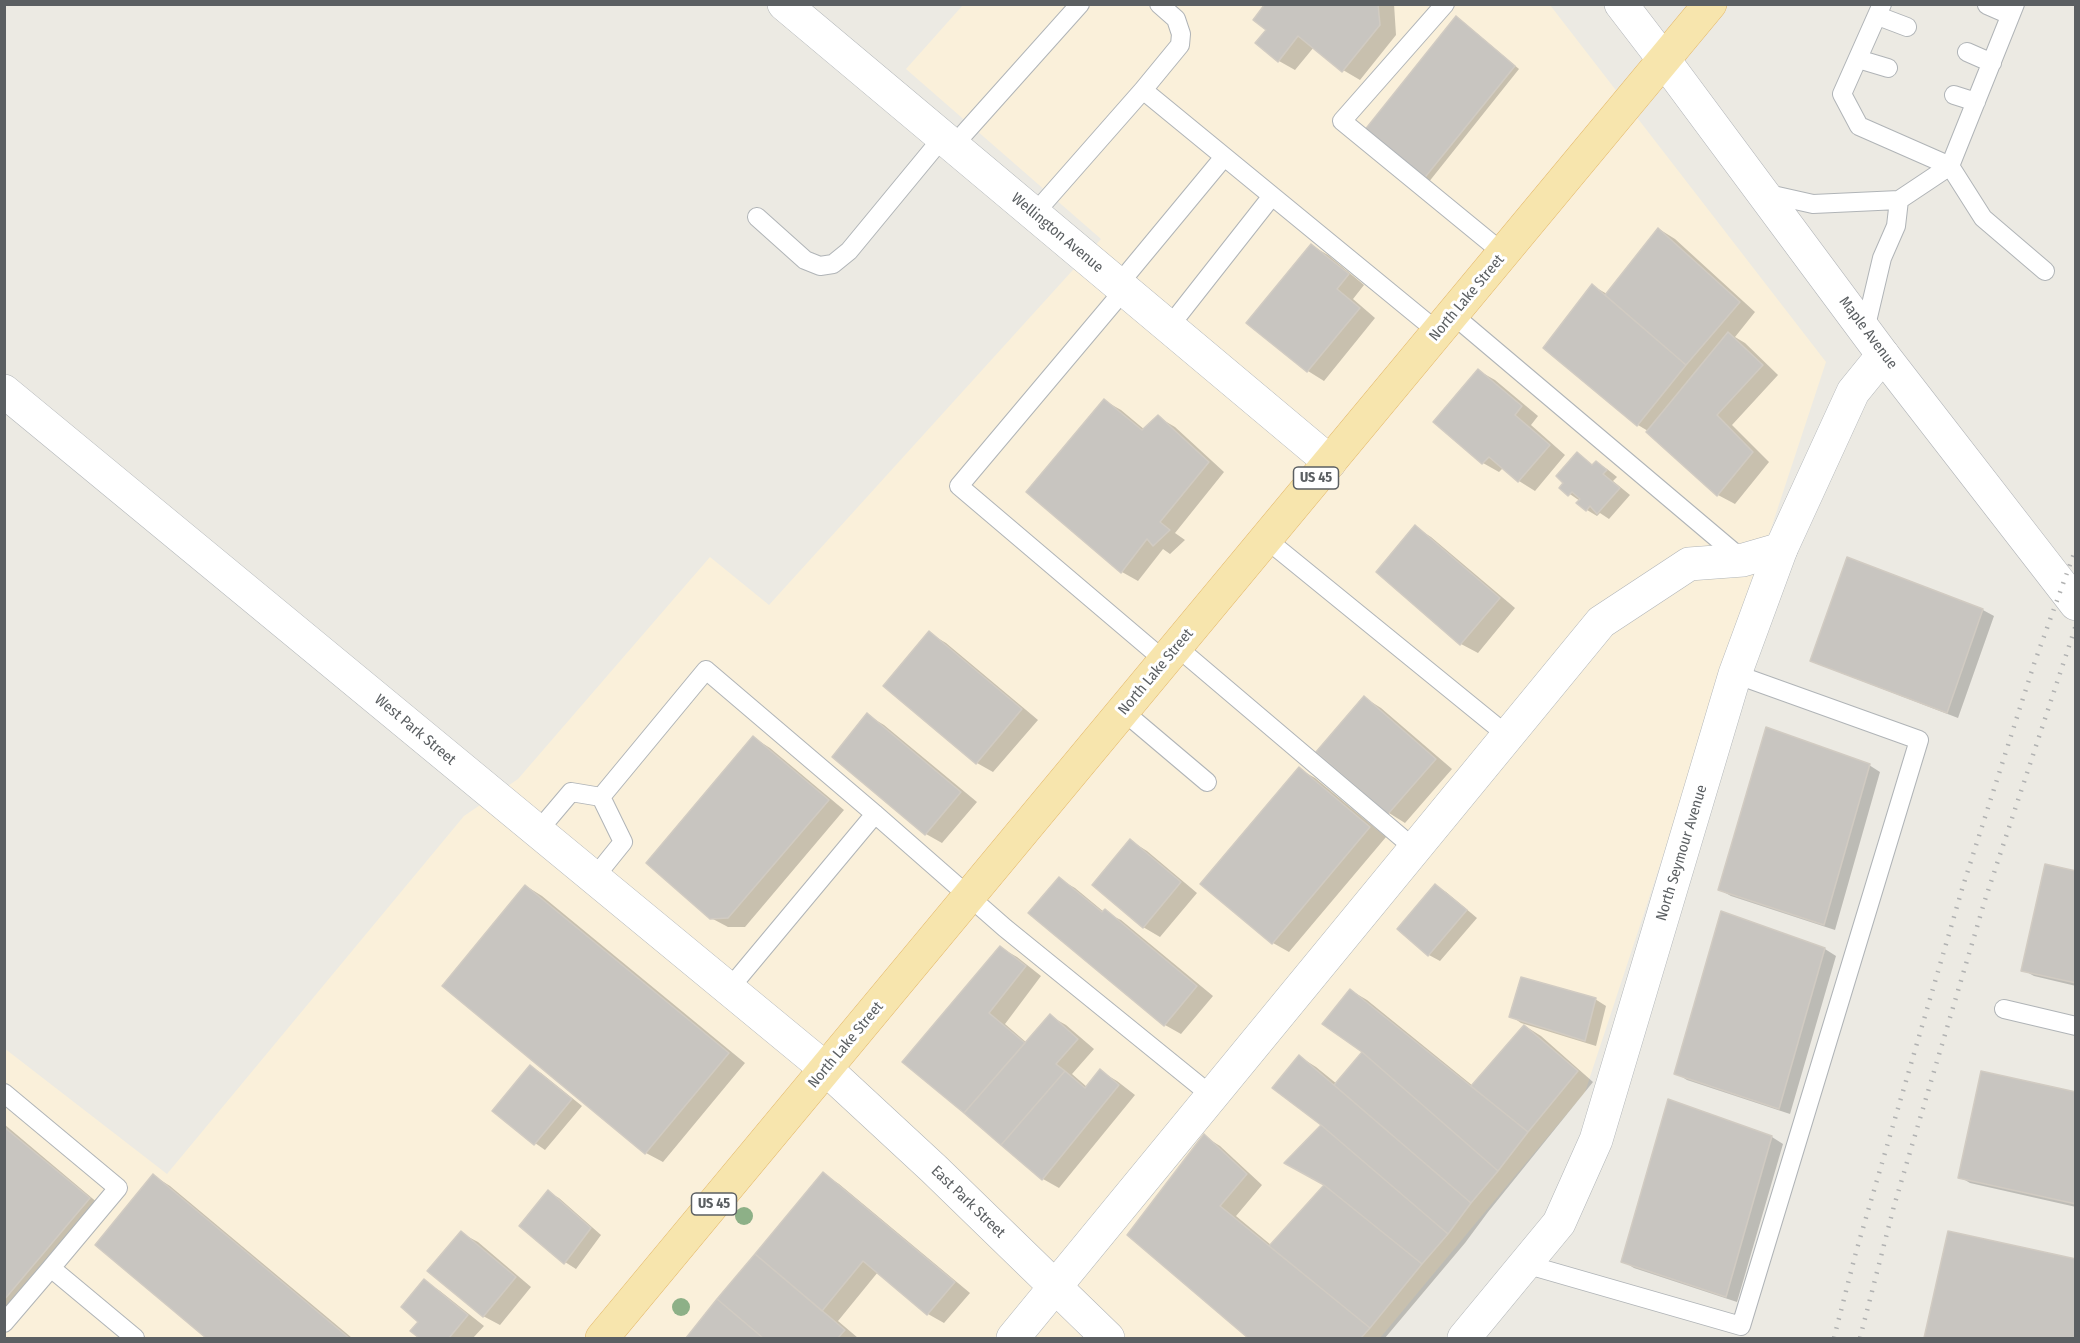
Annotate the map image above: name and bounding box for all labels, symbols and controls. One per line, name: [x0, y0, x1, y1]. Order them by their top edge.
street label: Wellington Avenue: [1007, 189, 1107, 277]
street label: North Lake Street: [1426, 251, 1508, 345]
street label: Maple Avenue: [1835, 293, 1901, 373]
road number: US 45: [1294, 467, 1338, 489]
street label: North Lake Street: [1115, 625, 1197, 719]
street label: West Park Street: [371, 691, 459, 769]
street label: North Seymour Avenue: [1653, 783, 1711, 923]
street label: North Lake Street: [805, 998, 887, 1092]
street label: East Park Street: [927, 1162, 1009, 1242]
road number: US 45: [692, 1193, 736, 1215]

